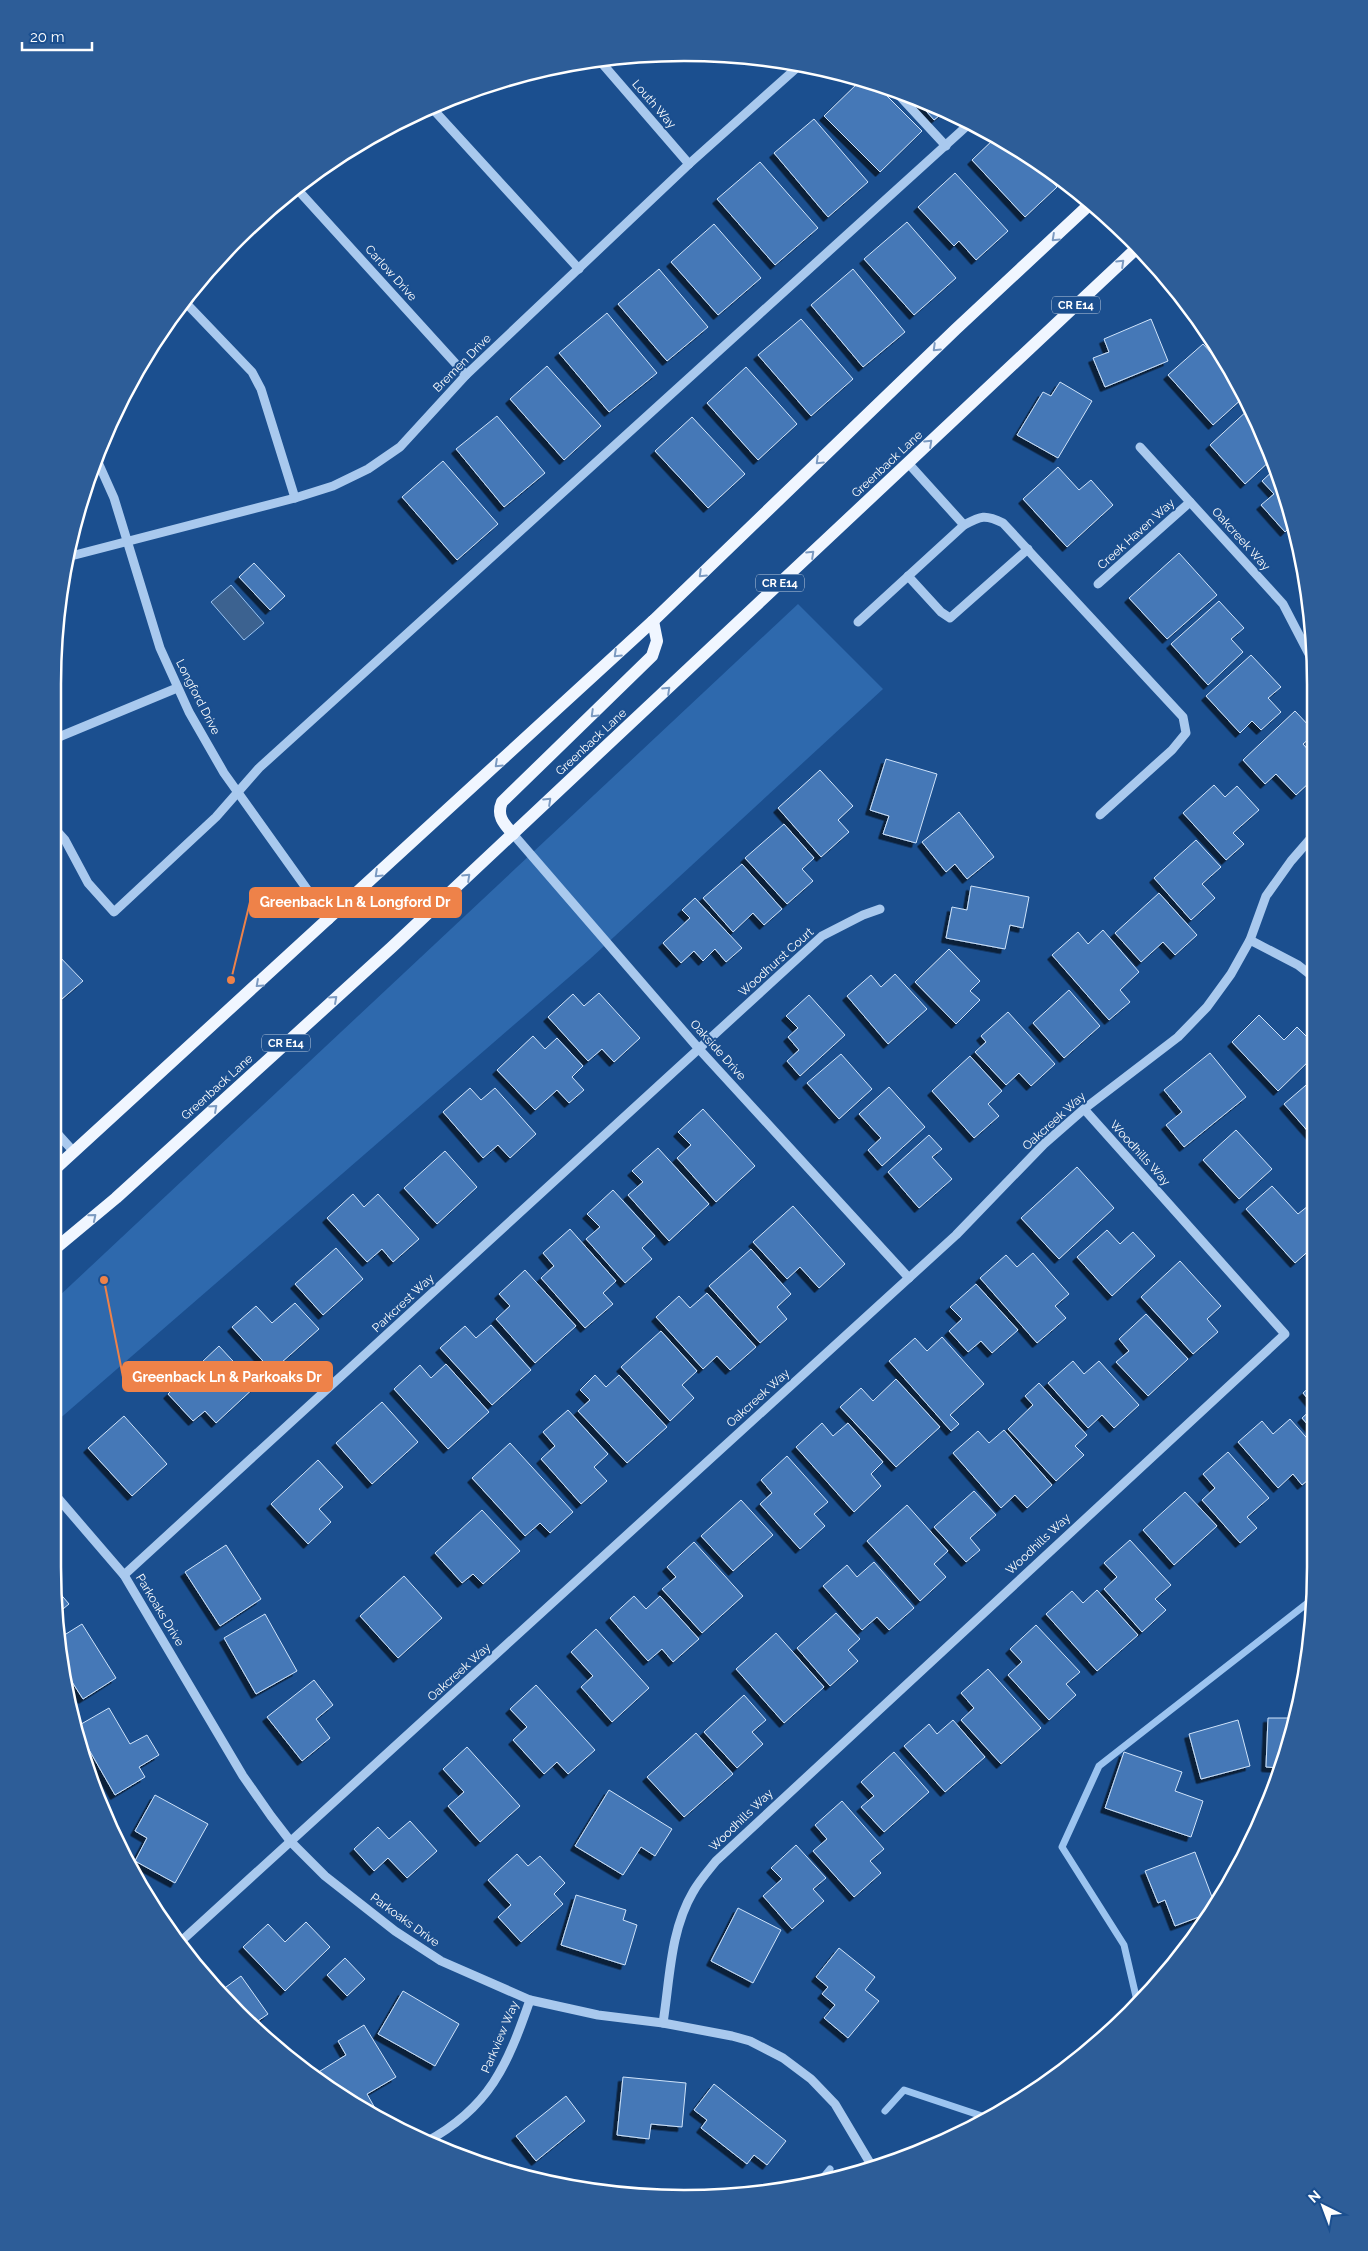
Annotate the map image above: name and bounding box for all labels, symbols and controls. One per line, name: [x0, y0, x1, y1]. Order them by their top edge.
scale bar: [22, 20, 92, 52]
text: 20 m: [30, 28, 65, 46]
street label: Louth Way: [629, 77, 679, 131]
one-way arrow: [1051, 232, 1060, 241]
street label: Carlow Drive: [362, 242, 420, 304]
one-way arrow: [1115, 260, 1124, 269]
road number: CR E14: [1052, 296, 1100, 314]
street label: Bremen Drive: [430, 331, 494, 395]
one-way arrow: [932, 342, 941, 351]
street label: Greenback Lane: [849, 428, 925, 500]
one-way arrow: [924, 440, 933, 449]
one-way arrow: [815, 455, 824, 464]
street label: Creek Haven Way: [1095, 496, 1178, 572]
street label: Oakcreek Way: [1209, 505, 1273, 574]
one-way arrow: [805, 551, 814, 560]
one-way arrow: [698, 568, 707, 577]
road number: CR E14: [756, 574, 804, 592]
one-way arrow: [614, 648, 623, 657]
street label: Longford Drive: [173, 657, 223, 737]
one-way arrow: [661, 686, 670, 695]
street label: Greenback Lane: [553, 706, 629, 778]
one-way arrow: [591, 708, 600, 717]
one-way arrow: [494, 758, 503, 767]
one-way arrow: [543, 798, 552, 807]
one-way arrow: [375, 868, 384, 877]
one-way arrow: [461, 874, 470, 883]
callout: Greenback Ln & Longford Dr: [250, 888, 461, 917]
text: Greenback Ln & Longford Dr: [260, 894, 451, 910]
street label: Woodhurst Court: [736, 925, 816, 999]
one-way arrow: [255, 978, 264, 987]
one-way arrow: [329, 996, 338, 1005]
street label: Oakside Drive: [687, 1017, 749, 1083]
road number: CR E14: [262, 1034, 310, 1052]
street label: Greenback Lane: [178, 1051, 256, 1123]
street label: Oakcreek Way: [1020, 1089, 1089, 1153]
one-way arrow: [209, 1105, 218, 1114]
street label: Woodhills Way: [1107, 1118, 1173, 1189]
one-way arrow: [88, 1213, 97, 1222]
street label: Parkcrest Way: [369, 1271, 437, 1335]
callout: Greenback Ln & Parkoaks Dr: [123, 1362, 332, 1391]
street label: Oakcreek Way: [724, 1366, 793, 1430]
text: Greenback Ln & Parkoaks Dr: [132, 1369, 322, 1385]
street label: Woodhills Way: [1003, 1510, 1073, 1577]
street label: Parkoaks Drive: [133, 1571, 187, 1649]
street label: Oakcreek Way: [425, 1640, 494, 1704]
street label: Woodhills Way: [706, 1786, 776, 1854]
street label: Parkoaks Drive: [368, 1890, 442, 1950]
street label: Parkview Way: [478, 1998, 522, 2075]
north arrow: [1298, 2181, 1348, 2231]
text: N: [1305, 2187, 1324, 2206]

